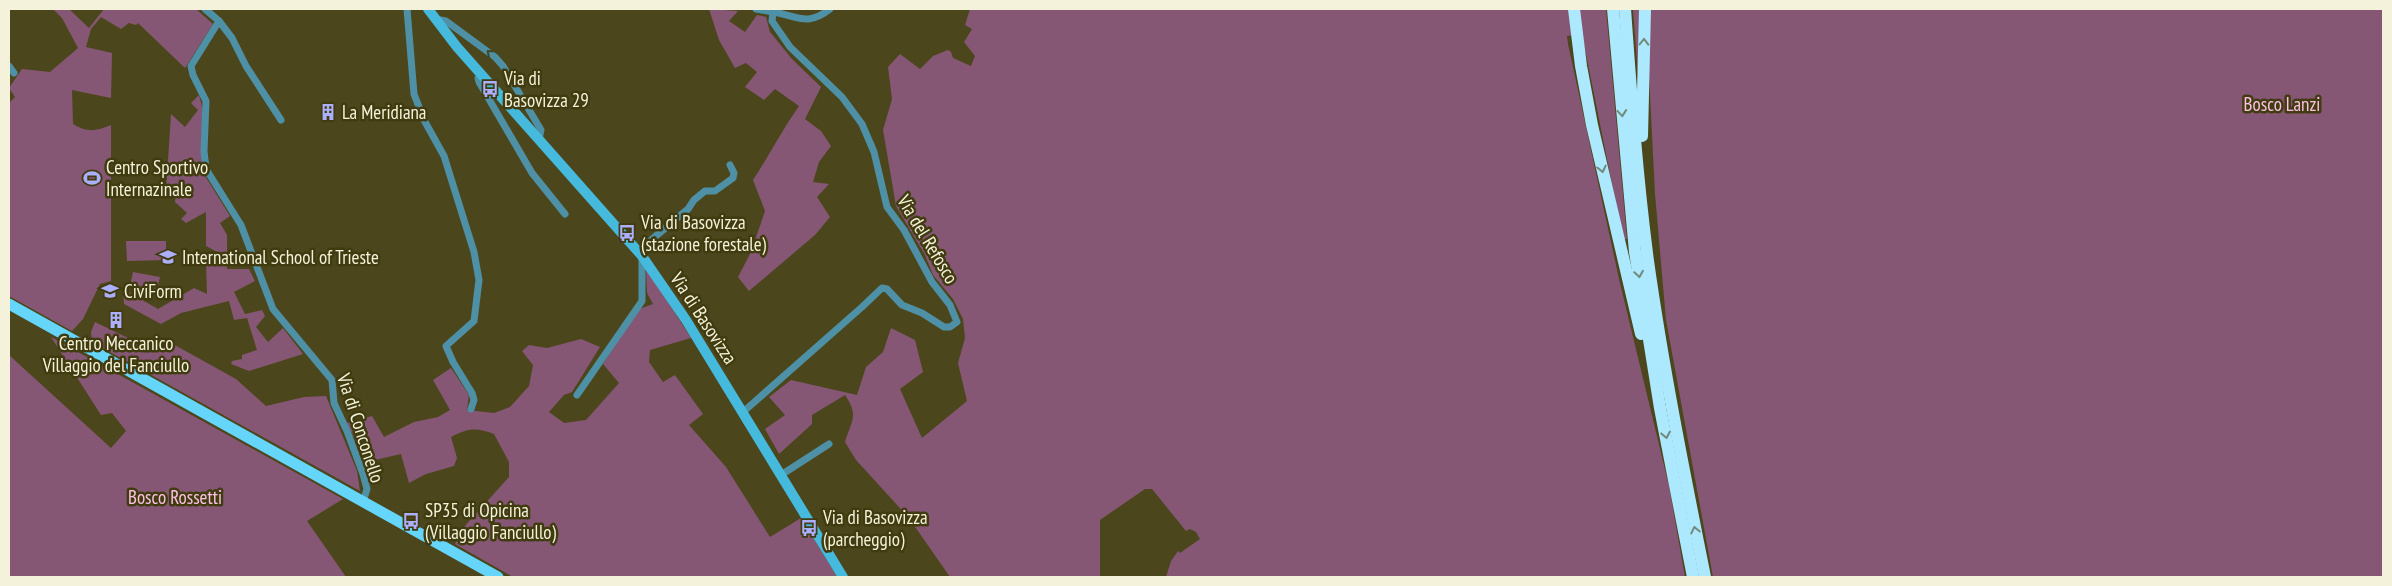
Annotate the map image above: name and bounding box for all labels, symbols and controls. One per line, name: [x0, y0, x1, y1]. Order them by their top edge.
one-way arrow: [1639, 37, 1649, 45]
one-way arrow: [487, 51, 496, 59]
place label: Via di Basovizza 29: [503, 66, 589, 112]
bus stop icon: Via di Basovizza 29: [480, 79, 500, 99]
park label: Bosco Lanzi: [2244, 92, 2320, 116]
place label: La Meridiana: [342, 100, 426, 124]
building icon: La Meridiana: [318, 102, 338, 122]
one-way arrow: [1616, 109, 1627, 117]
place label: Centro Sportivo Internazinale: [106, 155, 208, 201]
one-way arrow: [1596, 164, 1607, 173]
sports icon: Centro Sportivo Internazinale: [82, 168, 102, 188]
street label: Via del Refosco: [892, 189, 964, 288]
place label: Via di Basovizza (stazione forestale): [640, 210, 767, 256]
bus stop icon: Via di Basovizza (stazione forestale): [617, 223, 637, 243]
place label: International School of Trieste: [182, 245, 379, 269]
school or university icon: International School of Trieste: [158, 247, 178, 267]
street label: Via di Basovizza: [665, 267, 743, 368]
one-way arrow: [1633, 270, 1643, 279]
place label: CiviForm: [124, 279, 182, 303]
school or university icon: CiviForm: [100, 281, 120, 301]
building icon: Centro Meccanico Villaggio del Fanciullo: [106, 310, 126, 330]
place label: Centro Meccanico Villaggio del Fanciullo: [42, 331, 189, 377]
street label: Via di Conconello: [332, 369, 390, 486]
one-way arrow: [1660, 430, 1670, 439]
park label: Bosco Rossetti: [128, 485, 222, 509]
place label: SP35 di Opicina (Villaggio Fanciullo): [425, 498, 557, 544]
place label: Via di Basovizza (parcheggio): [822, 505, 928, 551]
bus stop icon: SP35 di Opicina (Villaggio Fanciullo): [401, 511, 421, 531]
bus stop icon: Via di Basovizza (parcheggio): [799, 518, 819, 538]
one-way arrow: [1691, 525, 1701, 534]

